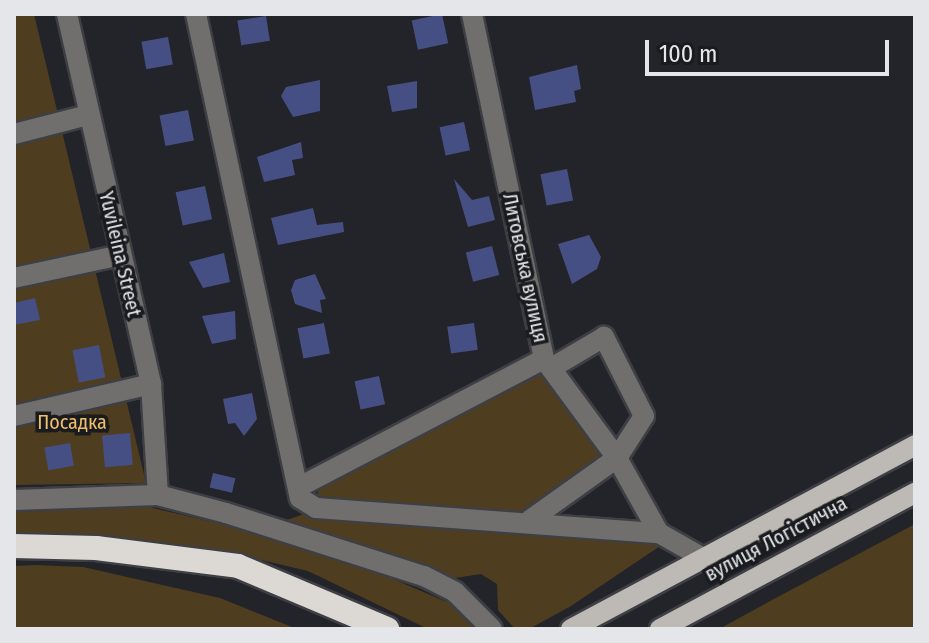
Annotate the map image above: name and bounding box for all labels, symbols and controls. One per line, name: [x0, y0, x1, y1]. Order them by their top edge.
scale bar: [649, 24, 893, 74]
text: 100 m: [659, 40, 717, 68]
street label: Yuvileina Street: [94, 189, 146, 319]
street label: Литовська вулиця: [497, 191, 553, 345]
park label: Посадка: [37, 410, 107, 434]
street label: вулиця Логістична: [701, 491, 851, 587]

